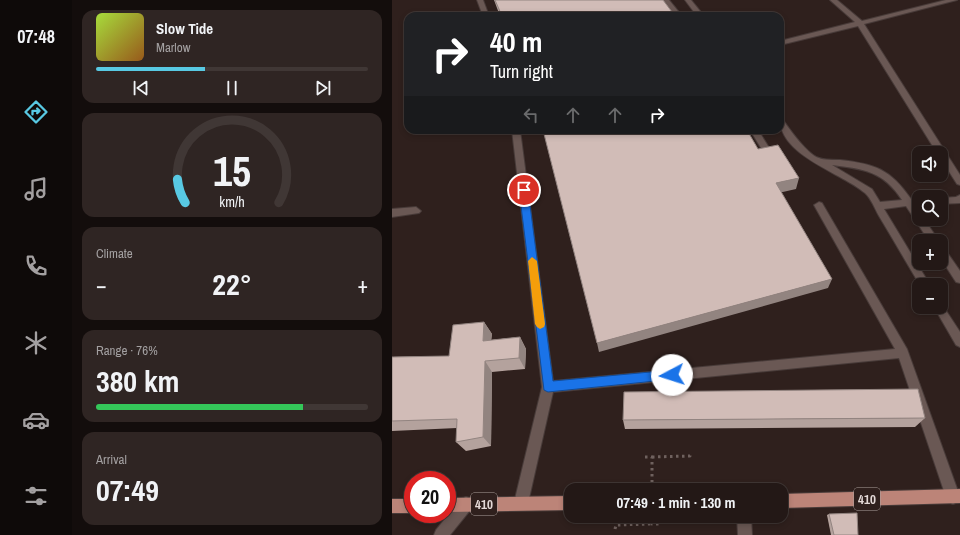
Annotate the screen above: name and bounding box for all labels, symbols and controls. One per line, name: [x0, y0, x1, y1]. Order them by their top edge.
text: Slow Tide: [156, 18, 213, 39]
text: 40 m: [490, 23, 542, 61]
text: 07:48: [17, 24, 55, 49]
icon: right: [424, 28, 476, 80]
text: Marlow: [156, 39, 190, 56]
text: Turn right: [490, 59, 553, 84]
icon: previous: [130, 77, 152, 99]
icon: pause: [221, 77, 243, 99]
icon: next: [312, 77, 334, 99]
icon: directions: [22, 98, 50, 126]
icon: left: [520, 104, 542, 126]
icon: ahead: [562, 104, 584, 126]
icon: ahead: [604, 104, 626, 126]
icon: right: [646, 104, 668, 126]
text: 15: [213, 143, 251, 199]
map controls: [912, 146, 948, 314]
button: sound: [912, 146, 948, 182]
pin: [507, 173, 541, 207]
icon: music: [22, 175, 50, 203]
icon: arrive: [513, 179, 535, 201]
button: search: [912, 190, 948, 226]
text: km/h: [219, 191, 245, 210]
button: +: [912, 234, 948, 270]
text: Climate: [96, 245, 133, 262]
icon: phone: [22, 252, 50, 280]
text: 22°: [212, 264, 252, 304]
text: −: [96, 270, 107, 300]
text: +: [357, 270, 368, 300]
button: −: [912, 278, 948, 314]
icon: climate: [22, 329, 50, 357]
text: Range · 76%: [96, 342, 158, 359]
position arrow: [651, 354, 693, 396]
text: 380 km: [96, 361, 179, 401]
icon: car: [22, 406, 50, 434]
text: Arrival: [96, 451, 127, 468]
text: 07:49: [96, 470, 159, 510]
speed limit sign: 20: [404, 471, 456, 523]
icon: filters: [22, 482, 50, 510]
road number: 410: [854, 488, 880, 510]
text: 07:49 · 1 min · 130 m: [617, 492, 735, 513]
road number: 410: [471, 493, 497, 515]

